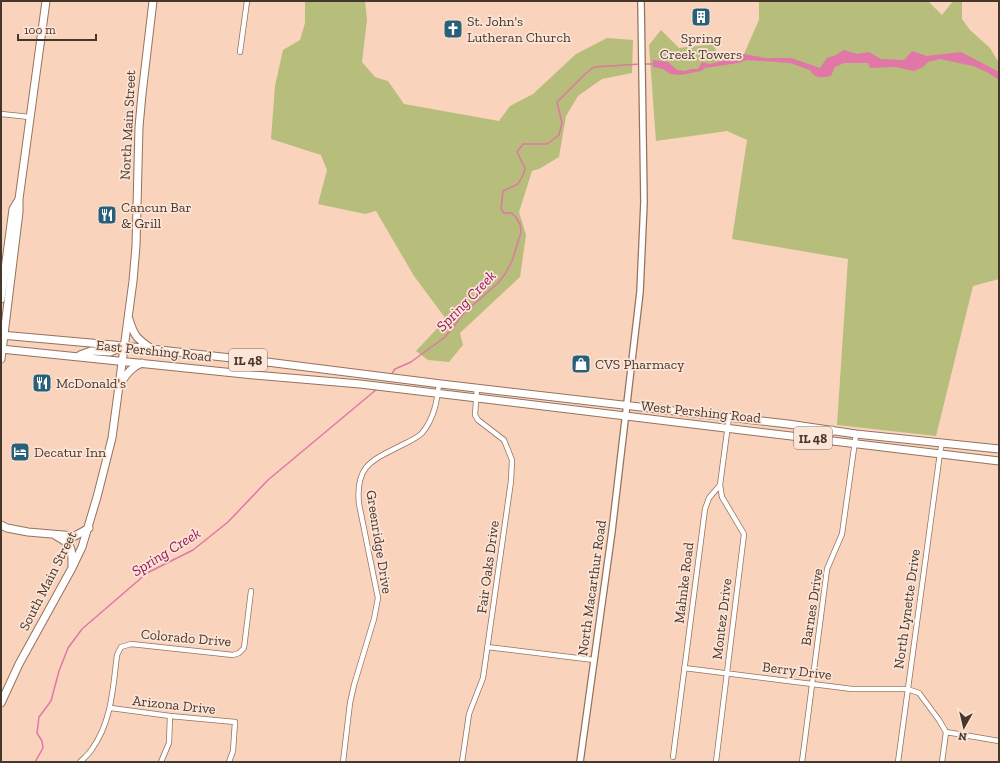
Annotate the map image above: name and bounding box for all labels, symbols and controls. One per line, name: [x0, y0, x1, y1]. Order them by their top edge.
building icon: Spring Creek Towers: [690, 6, 712, 28]
place label: St. John's Lutheran Church: [467, 13, 571, 46]
scale bar: [18, 16, 96, 42]
church icon: St. John's Lutheran Church: [442, 18, 464, 40]
text: 100 m: [24, 23, 56, 37]
place label: Spring Creek Towers: [660, 30, 742, 63]
street label: North Main Street: [117, 69, 139, 180]
place label: Cancun Bar & Grill: [121, 199, 192, 232]
restaurant icon: Cancun Bar & Grill: [96, 204, 118, 226]
water label: Spring Creek: [433, 267, 500, 335]
street label: East Pershing Road: [95, 336, 213, 366]
road number: IL 48: [229, 349, 267, 371]
shop icon: CVS Pharmacy: [570, 353, 592, 375]
place label: CVS Pharmacy: [595, 356, 685, 373]
restaurant icon: McDonald's: [31, 372, 53, 394]
place label: McDonald's: [56, 375, 126, 392]
street label: West Pershing Road: [640, 397, 762, 427]
road number: IL 48: [794, 427, 832, 449]
hotel icon: Decatur Inn: [9, 441, 31, 463]
place label: Decatur Inn: [34, 444, 106, 461]
street label: Greenridge Drive: [362, 489, 396, 595]
street label: Fair Oaks Drive: [473, 519, 503, 615]
street label: North Macarthur Road: [574, 519, 610, 657]
water label: Spring Creek: [128, 524, 204, 580]
street label: South Main Street: [16, 528, 81, 634]
street label: Mahnke Road: [671, 541, 697, 625]
street label: North Lynette Drive: [890, 547, 924, 670]
street label: Barnes Drive: [798, 567, 827, 647]
street label: Montez Drive: [709, 577, 735, 661]
street label: Colorado Drive: [140, 626, 232, 650]
street label: Berry Drive: [761, 658, 833, 684]
street label: Arizona Drive: [132, 692, 217, 718]
north arrow: [944, 707, 984, 747]
text: N: [957, 729, 968, 743]

